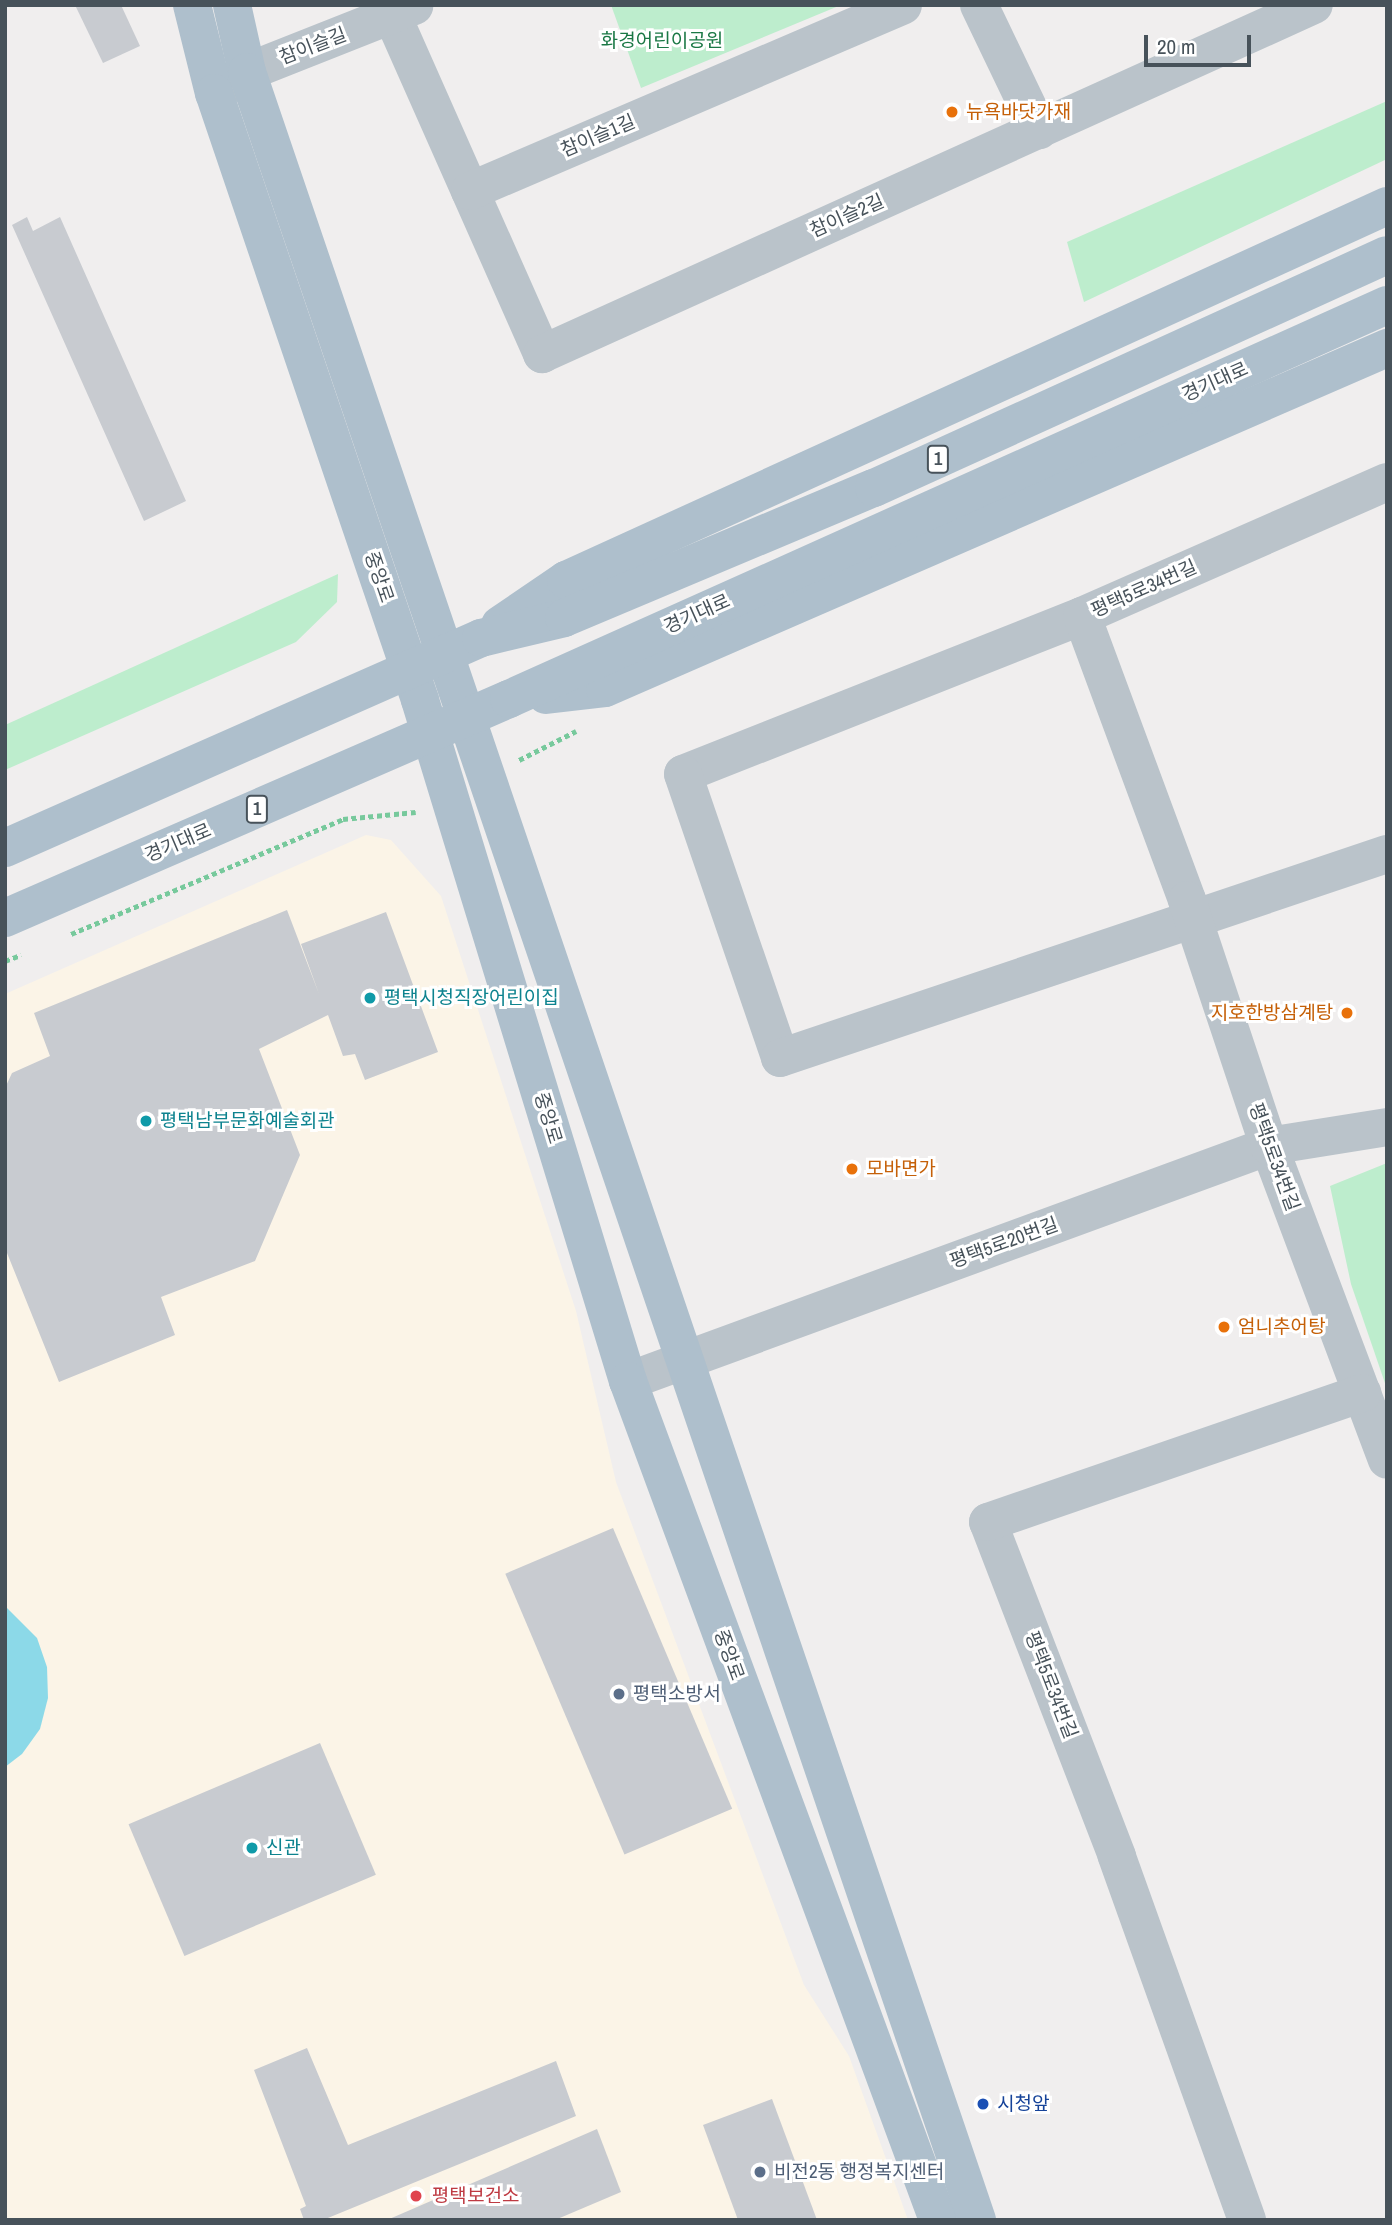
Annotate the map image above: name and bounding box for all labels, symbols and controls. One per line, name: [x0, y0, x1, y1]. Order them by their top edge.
scale bar: [1147, 21, 1254, 65]
street label: 참이슬길: [276, 23, 350, 69]
park label: 화경어린이공원: [601, 30, 723, 52]
text: 20 m: [1157, 32, 1195, 61]
place label: 뉴욕바닷가재: [966, 101, 1071, 123]
marker: 뉴욕바닷가재: [944, 104, 960, 120]
street label: 참이슬1길: [557, 110, 639, 162]
street label: 참이슬2길: [806, 190, 888, 242]
street label: 경기대로: [1178, 357, 1252, 407]
road number: 1: [926, 444, 950, 474]
street label: 중앙로: [360, 548, 398, 606]
street label: 평택5로34번길: [1088, 556, 1200, 622]
street label: 경기대로: [660, 589, 734, 639]
road number: 1: [245, 794, 269, 824]
street label: 경기대로: [141, 819, 215, 867]
place label: 평택시청직장어린이집: [384, 987, 559, 1009]
marker: 평택시청직장어린이집: [362, 990, 378, 1006]
place label: 지호한방삼계탕: [1211, 1002, 1333, 1024]
marker: 지호한방삼계탕: [1339, 1005, 1355, 1021]
street label: 중앙로: [529, 1090, 567, 1146]
street label: 평택5로34번길: [1244, 1100, 1304, 1214]
place label: 평택남부문화예술회관: [160, 1110, 335, 1132]
marker: 평택남부문화예술회관: [138, 1113, 154, 1129]
place label: 모바면가: [866, 1158, 936, 1180]
marker: 모바면가: [844, 1161, 860, 1177]
street label: 평택5로20번길: [947, 1213, 1061, 1273]
place label: 엄니추어탕: [1238, 1316, 1325, 1338]
marker: 엄니추어탕: [1216, 1319, 1232, 1335]
street label: 중앙로: [709, 1626, 749, 1684]
street label: 평택5로34번길: [1020, 1628, 1082, 1742]
place label: 평택소방서: [633, 1683, 720, 1705]
marker: 평택소방서: [611, 1686, 627, 1702]
place label: 신관: [266, 1837, 301, 1859]
marker: 신관: [244, 1840, 260, 1856]
place label: 시청앞: [997, 2093, 1049, 2115]
marker: 시청앞: [975, 2096, 991, 2112]
place label: 비전2동 행정복지센터: [774, 2161, 944, 2183]
marker: 비전2동 행정복지센터: [752, 2164, 768, 2180]
place label: 평택보건소: [432, 2185, 519, 2207]
marker: 평택보건소: [406, 2186, 426, 2206]

